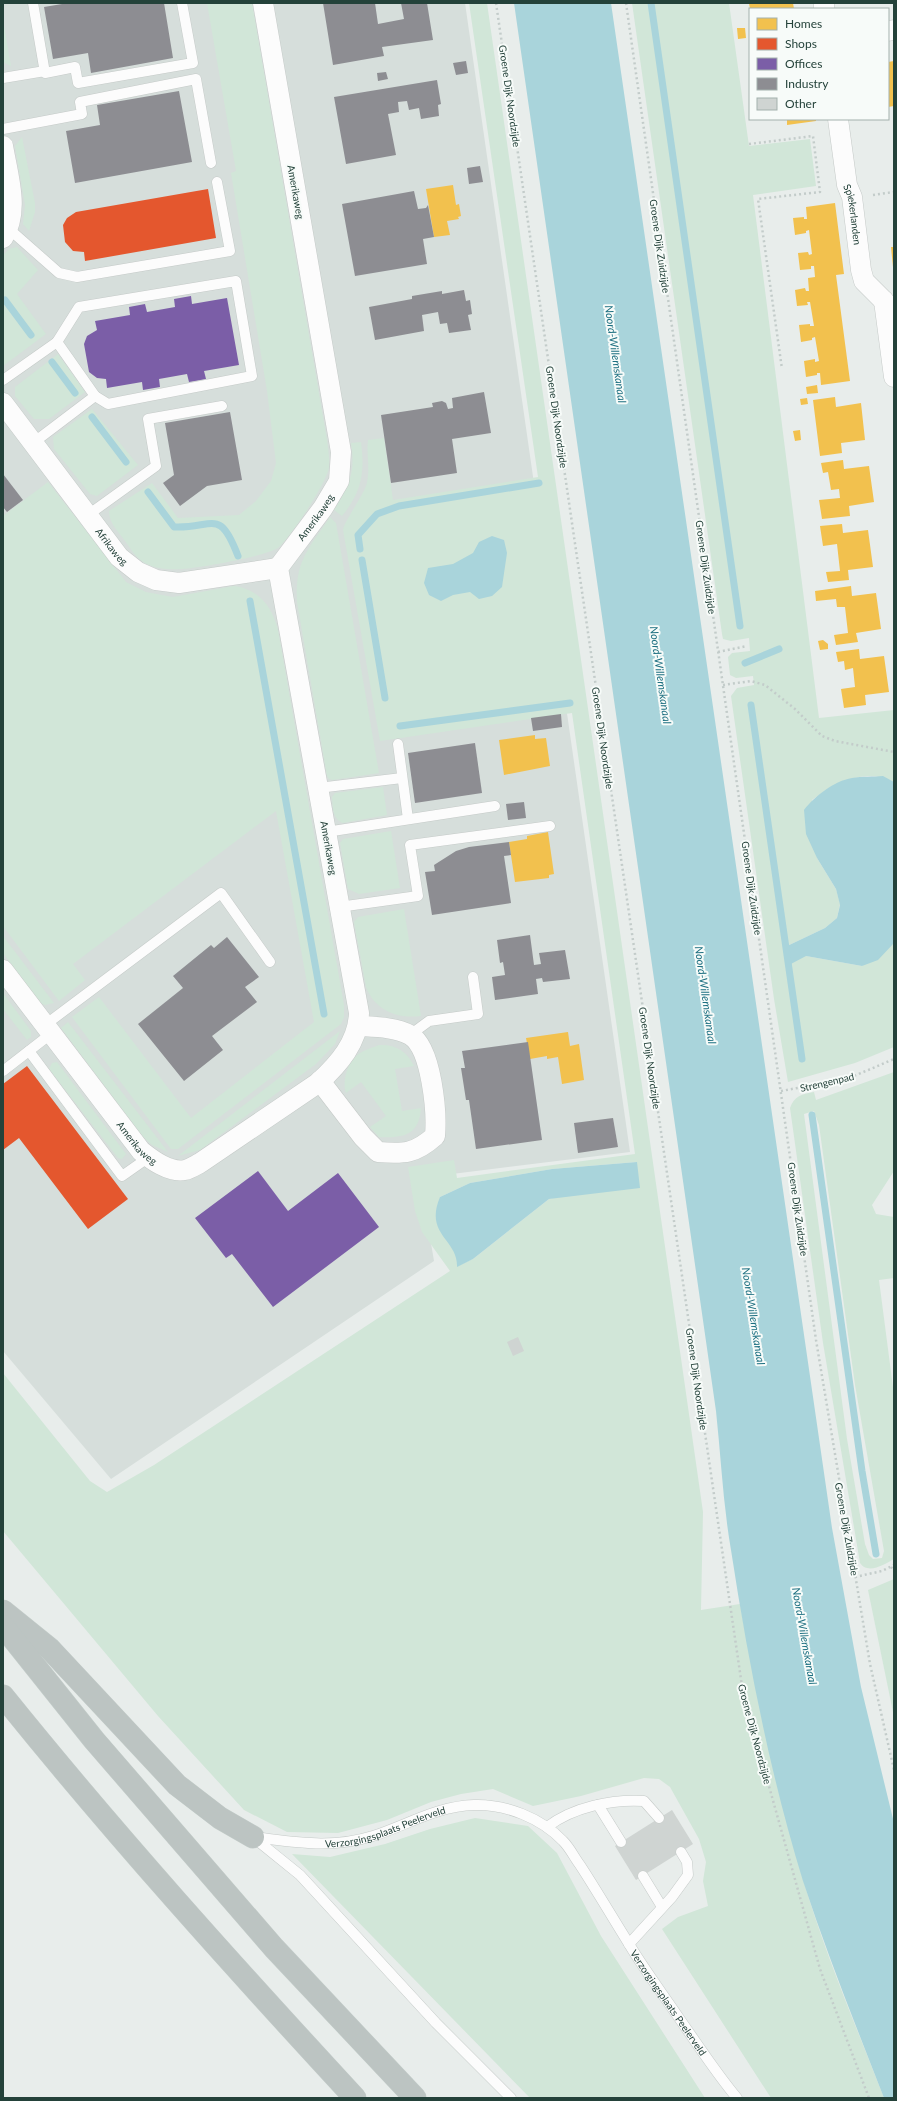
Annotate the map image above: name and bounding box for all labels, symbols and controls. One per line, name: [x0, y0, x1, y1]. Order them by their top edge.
legend: [749, 8, 889, 120]
text: Homes: [785, 16, 822, 31]
text: Shops: [785, 36, 817, 51]
street label: Groene Dijk Noordzijde: [497, 44, 523, 148]
text: Offices: [785, 56, 822, 71]
text: Industry: [785, 76, 829, 91]
text: Other: [785, 96, 817, 111]
street label: Amerikaweg: [285, 164, 307, 220]
street label: Spiekerlanden: [841, 182, 864, 246]
street label: Groene Dijk Zuidzijde: [647, 198, 673, 294]
water label: Noord-Willemskanaal: [603, 304, 629, 404]
street label: Groene Dijk Noordzijde: [544, 365, 570, 469]
street label: Amerikaweg: [295, 492, 336, 543]
street label: Groene Dijk Zuidzijde: [693, 519, 719, 615]
street label: Afrikaweg: [93, 525, 130, 568]
water label: Noord-Willemskanaal: [648, 625, 674, 725]
street label: Groene Dijk Noordzijde: [590, 686, 616, 790]
street label: Amerikaweg: [318, 820, 340, 876]
street label: Groene Dijk Zuidzijde: [739, 840, 765, 936]
water label: Noord-Willemskanaal: [693, 945, 719, 1045]
street label: Groene Dijk Noordzijde: [637, 1006, 663, 1110]
street label: Strengenpad: [799, 1070, 855, 1094]
street label: Amerikaweg: [114, 1119, 159, 1167]
street label: Groene Dijk Zuidzijde: [785, 1161, 811, 1257]
water label: Noord-Willemskanaal: [740, 1266, 768, 1366]
street label: Groene Dijk Noordzijde: [684, 1327, 710, 1431]
street label: Groene Dijk Zuidzijde: [833, 1481, 861, 1577]
water label: Noord-Willemskanaal: [790, 1586, 820, 1686]
street label: Groene Dijk Noordzijde: [736, 1683, 774, 1785]
street label: Verzorgingsplaats Peelerveld: [325, 1804, 447, 1849]
street label: Verzorgingsplaats Peelerveld: [628, 1948, 709, 2058]

